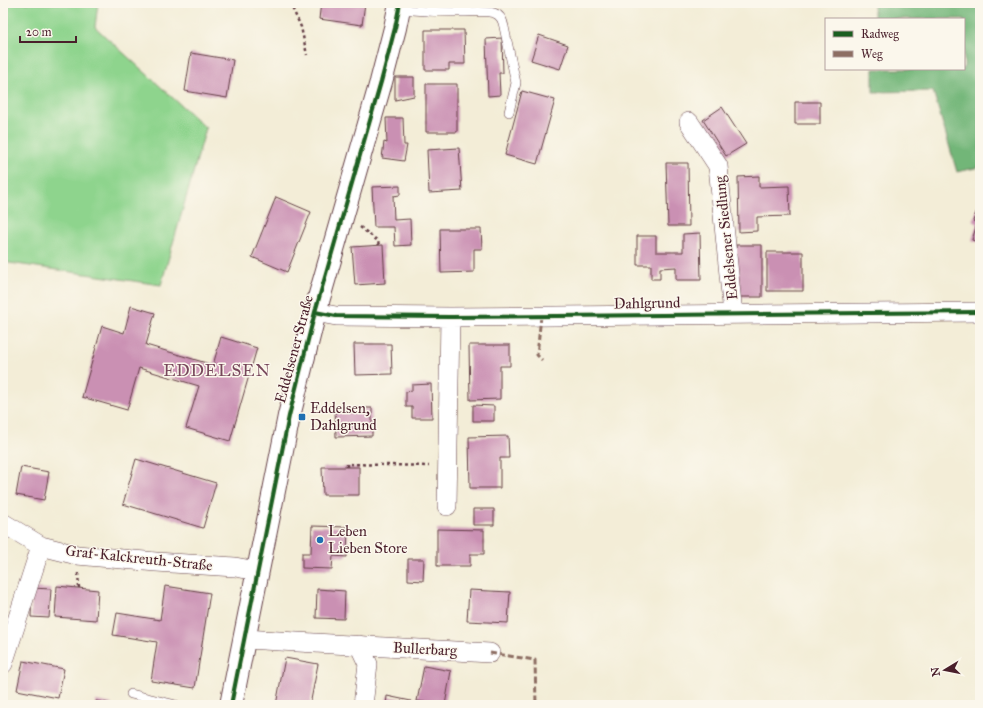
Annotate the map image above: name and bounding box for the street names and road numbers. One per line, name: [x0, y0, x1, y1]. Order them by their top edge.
street label: Eddelsener Siedlung: [710, 174, 741, 301]
street label: Eddelsener Straße: [271, 293, 317, 405]
street label: Dahlgrund: [613, 293, 681, 313]
street label: Graf-Kalckreuth-Straße: [65, 541, 213, 575]
street label: Bullerbarg: [393, 638, 458, 660]

